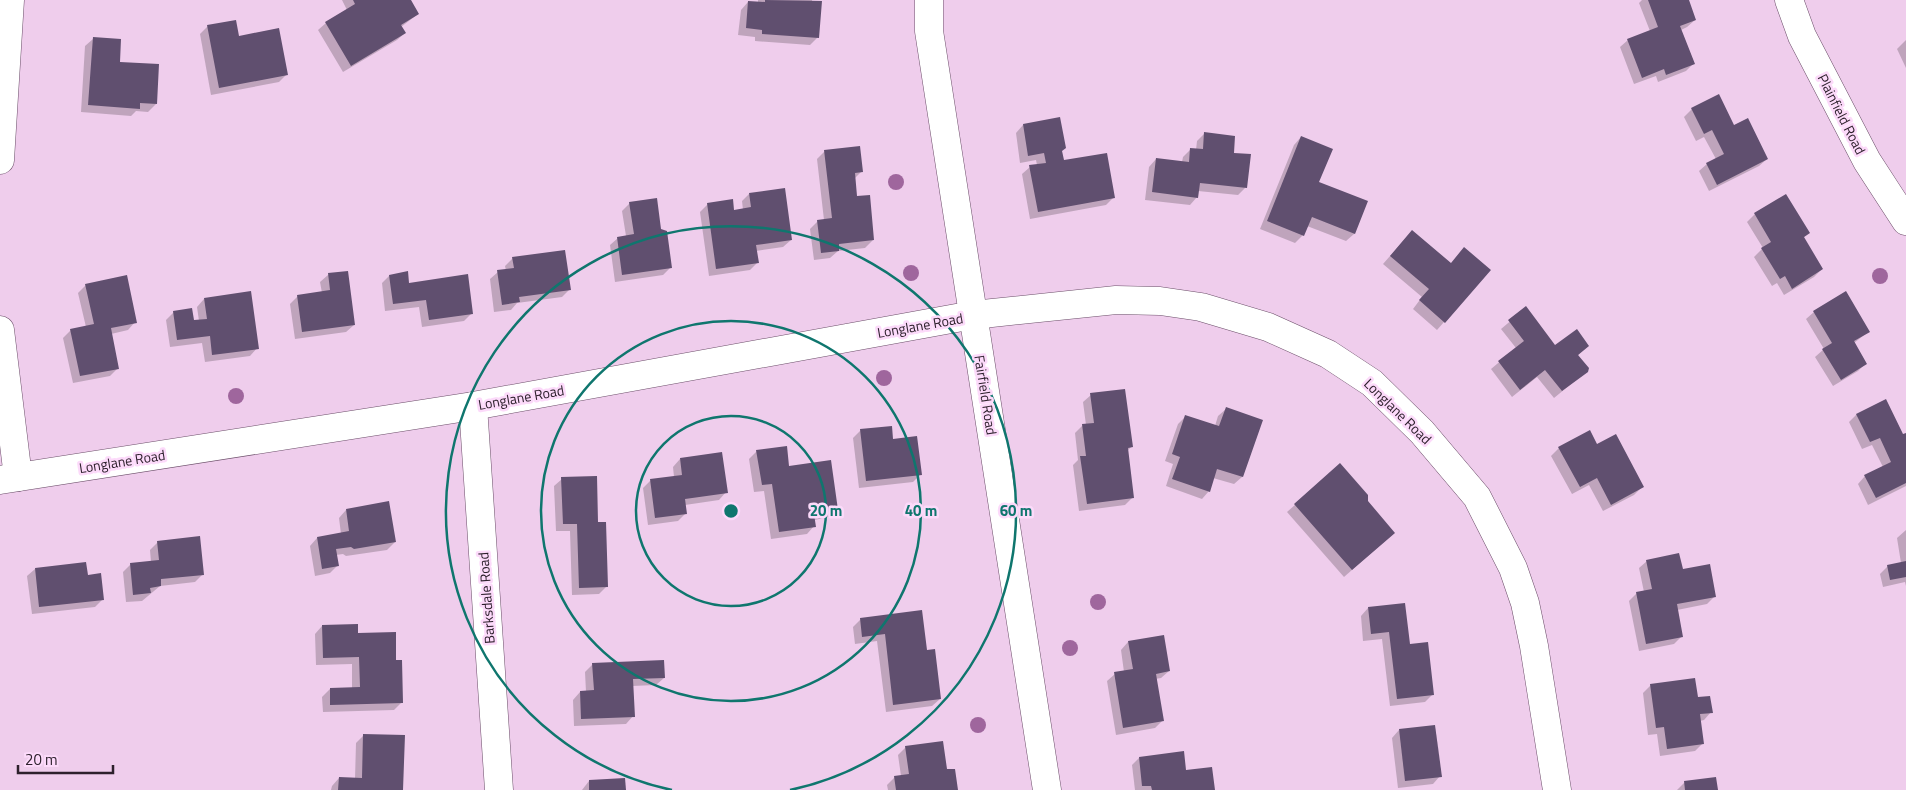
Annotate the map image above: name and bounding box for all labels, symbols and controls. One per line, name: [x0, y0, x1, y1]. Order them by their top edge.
street label: Plainfield Road: [1813, 70, 1871, 158]
street label: Longlane Road: [875, 307, 965, 343]
street label: Fairfield Road: [969, 354, 1003, 436]
street label: Longlane Road: [1359, 373, 1437, 449]
street label: Longlane Road: [476, 379, 566, 415]
street label: Longlane Road: [77, 444, 167, 478]
text: 20 m: [810, 499, 842, 522]
text: 40 m: [905, 499, 937, 522]
text: 60 m: [1000, 499, 1032, 522]
centre of rings: [722, 502, 740, 520]
street label: Barksdale Road: [472, 551, 500, 645]
scale bar: [18, 742, 112, 774]
text: 20 m: [25, 748, 58, 771]

